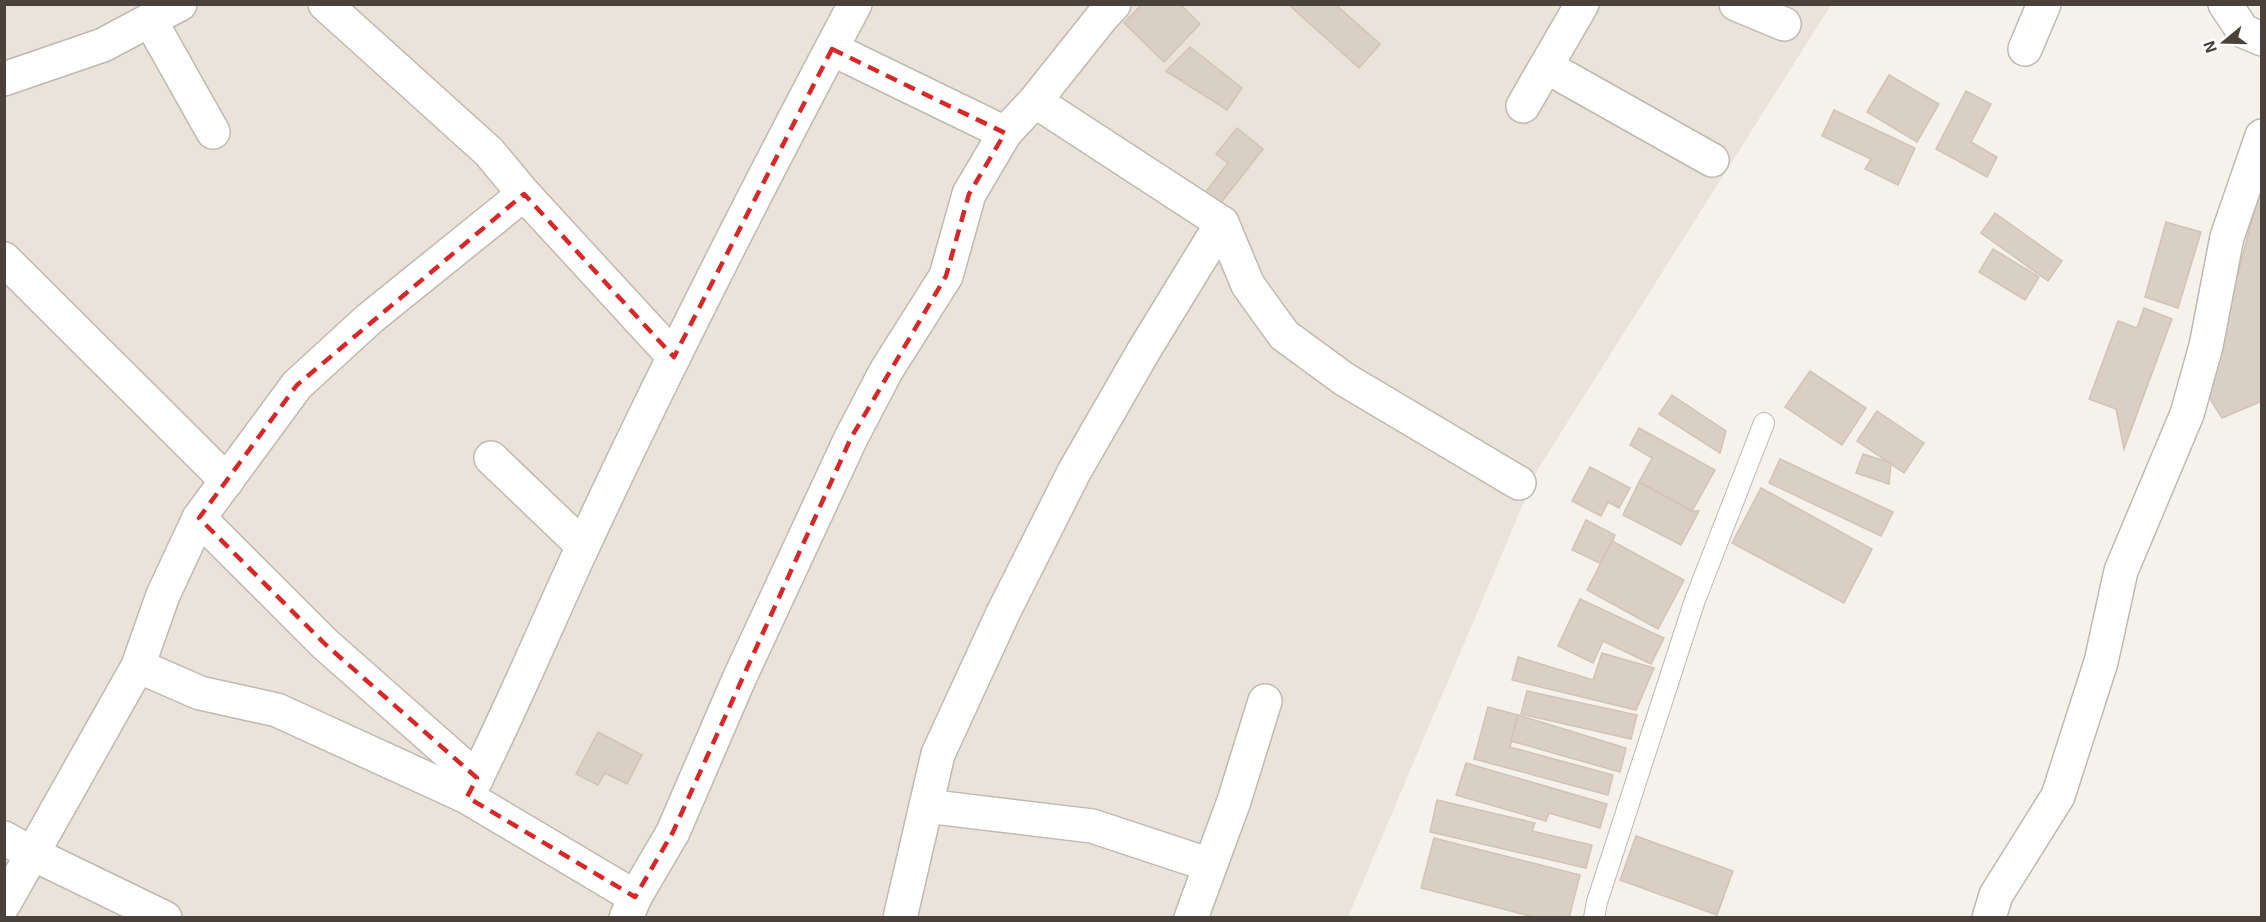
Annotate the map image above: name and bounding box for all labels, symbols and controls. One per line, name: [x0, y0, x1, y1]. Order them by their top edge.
north arrow: [2194, 12, 2254, 72]
text: N: [2198, 38, 2220, 56]

